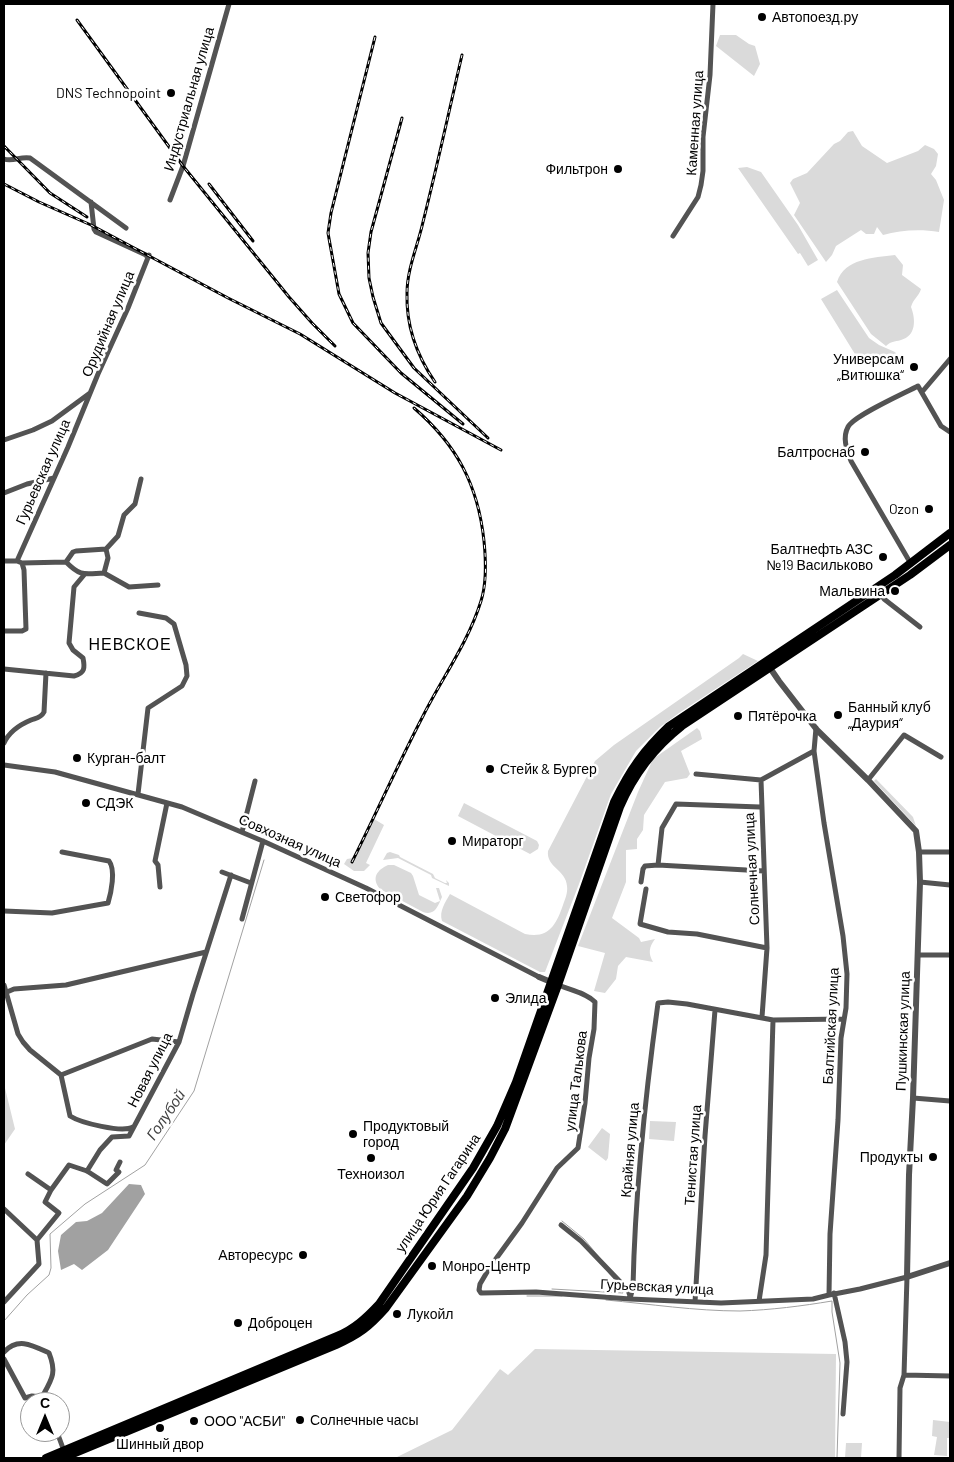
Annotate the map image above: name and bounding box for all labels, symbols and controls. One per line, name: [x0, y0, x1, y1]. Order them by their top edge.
place label: Автопоезд.ру: [772, 9, 858, 25]
marker: Автопоезд.ру: [756, 11, 768, 23]
street label: Индустриальная улица: [160, 25, 218, 173]
street label: Каменная улица: [683, 70, 707, 176]
place label: DNS Technopoint: [56, 85, 161, 101]
marker: DNS Technopoint: [165, 87, 177, 99]
place label: Фильтрон: [545, 161, 608, 177]
marker: Фильтрон: [612, 163, 624, 175]
street label: Орудийная улица: [78, 269, 138, 379]
place label: Универсам „Витюшка“: [833, 351, 904, 384]
marker: Универсам „Витюшка“: [908, 361, 920, 373]
street label: Гурьевская улица: [12, 417, 74, 527]
place label: Балтроснаб: [777, 444, 855, 460]
marker: Балтроснаб: [859, 446, 871, 458]
place label: Ozon: [889, 501, 919, 517]
marker: Ozon: [923, 503, 935, 515]
place label: Балтнефть АЗС №19 Васильково: [766, 541, 873, 574]
marker: Балтнефть АЗС №19 Васильково: [877, 551, 889, 563]
place label: Мальвина: [819, 583, 885, 599]
marker: Мальвина: [889, 585, 901, 597]
district label: НЕВСКОЕ: [88, 635, 172, 655]
place label: Банный клуб „Даурия“: [848, 699, 931, 732]
place label: Пятёрочка: [748, 708, 817, 724]
marker: Банный клуб „Даурия“: [832, 709, 844, 721]
marker: Пятёрочка: [732, 710, 744, 722]
place label: Курган-балт: [87, 750, 166, 766]
marker: Курган-балт: [71, 752, 83, 764]
place label: Стейк & Бургер: [500, 761, 597, 777]
marker: Стейк & Бургер: [484, 763, 496, 775]
place label: СДЭК: [96, 795, 134, 811]
marker: СДЭК: [80, 797, 92, 809]
street label: Совхозная улица: [236, 811, 344, 871]
street label: Солнечная улица: [741, 812, 763, 926]
place label: Мираторг: [462, 833, 524, 849]
marker: Мираторг: [446, 835, 458, 847]
place label: Светофор: [335, 889, 401, 905]
marker: Светофор: [319, 891, 331, 903]
street label: Балтийская улица: [820, 967, 842, 1085]
street label: Пушкинская улица: [893, 971, 913, 1091]
place label: Элида: [505, 990, 547, 1006]
marker: Элида: [489, 992, 501, 1004]
street label: Новая улица: [124, 1030, 176, 1110]
street label: улица Талькова: [561, 1030, 591, 1132]
water label: Голубой: [143, 1087, 189, 1143]
street label: Крайняя улица: [617, 1102, 643, 1198]
street label: Тенистая улица: [681, 1104, 705, 1206]
place label: Продуктовый город: [363, 1118, 449, 1150]
marker: Продуктовый город: [347, 1128, 359, 1140]
street label: улица Юрия Гагарина: [392, 1130, 484, 1256]
place label: Продукты: [860, 1149, 923, 1165]
marker: Продукты: [927, 1151, 939, 1163]
marker: Техноизол: [365, 1152, 377, 1164]
place label: Техноизол: [337, 1166, 405, 1182]
place label: Авторесурс: [218, 1247, 293, 1263]
marker: Авторесурс: [297, 1249, 309, 1261]
place label: Монро-Центр: [442, 1258, 530, 1274]
marker: Монро-Центр: [426, 1260, 438, 1272]
street label: Гурьевская улица: [600, 1276, 714, 1298]
place label: Лукойл: [407, 1306, 453, 1322]
marker: Лукойл: [391, 1308, 403, 1320]
place label: Доброцен: [248, 1315, 312, 1331]
marker: Доброцен: [232, 1317, 244, 1329]
north arrow: [20, 1392, 70, 1442]
text: С: [40, 1394, 50, 1411]
place label: Солнечные часы: [310, 1412, 419, 1428]
place label: ООО "АСБИ": [204, 1413, 285, 1429]
marker: Солнечные часы: [294, 1414, 306, 1426]
marker: ООО "АСБИ": [188, 1415, 200, 1427]
marker: Шинный двор: [154, 1422, 166, 1434]
place label: Шинный двор: [116, 1436, 204, 1452]

